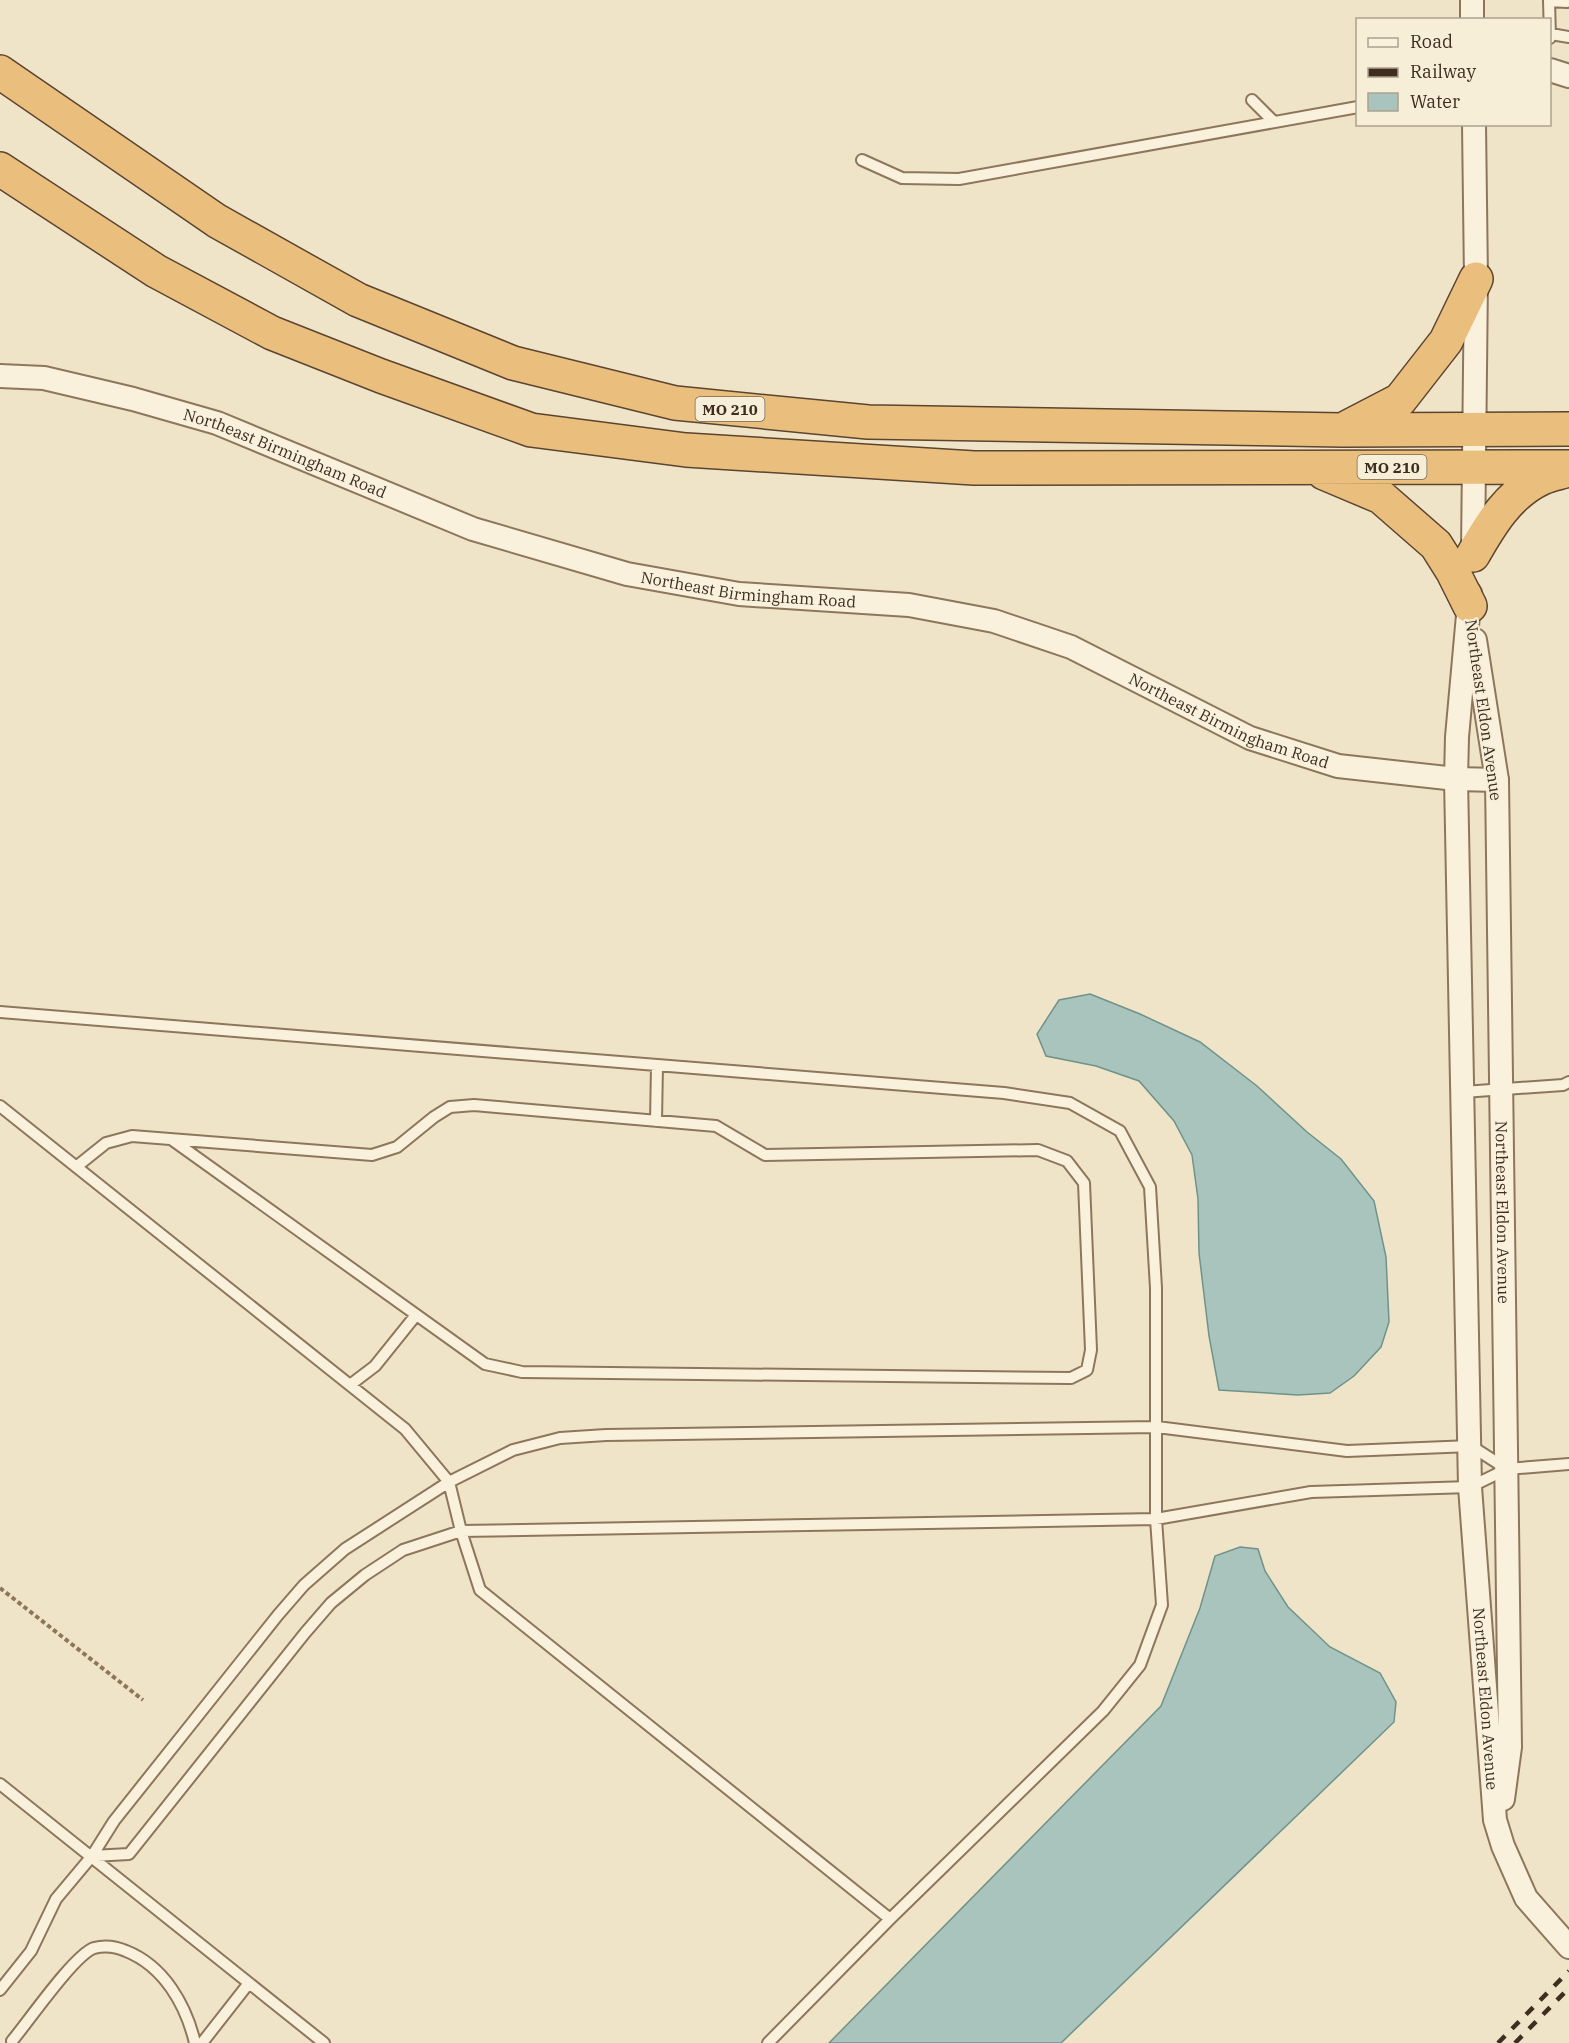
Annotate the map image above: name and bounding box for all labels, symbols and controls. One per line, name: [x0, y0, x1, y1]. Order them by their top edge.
legend: [1356, 18, 1551, 126]
text: Road: [1410, 30, 1453, 53]
text: Railway: [1410, 60, 1476, 83]
text: Water: [1410, 90, 1460, 113]
road number: MO 210: [696, 397, 764, 421]
street label: Northeast Birmingham Road: [181, 404, 390, 502]
road number: MO 210: [1358, 455, 1426, 479]
street label: Northeast Birmingham Road: [639, 567, 857, 612]
street label: Northeast Eldon Avenue: [1461, 618, 1507, 802]
street label: Northeast Birmingham Road: [1126, 668, 1332, 773]
street label: Northeast Eldon Avenue: [1492, 1121, 1514, 1304]
street label: Northeast Eldon Avenue: [1469, 1607, 1503, 1791]

